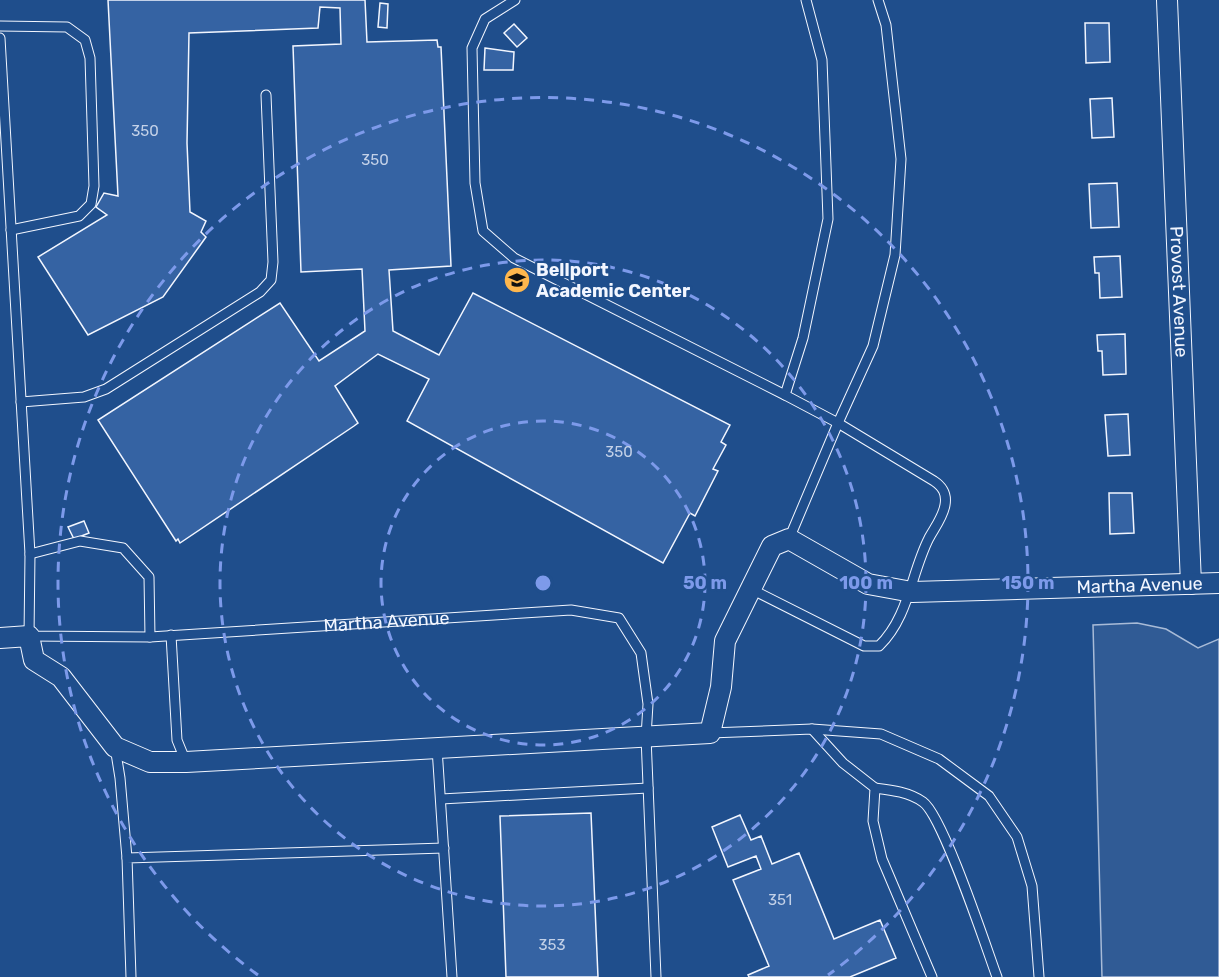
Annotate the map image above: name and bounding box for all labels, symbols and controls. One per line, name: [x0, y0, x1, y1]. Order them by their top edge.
house number: 350: [131, 122, 159, 140]
house number: 350: [361, 151, 389, 169]
street label: Provost Avenue: [1165, 226, 1193, 358]
place label: Bellport Academic Center: [536, 259, 690, 302]
school or university icon: Bellport Academic Center: [502, 265, 532, 295]
house number: 350: [605, 443, 633, 461]
text: 50 m: [683, 572, 727, 594]
text: 100 m: [839, 572, 893, 594]
text: 150 m: [1001, 572, 1055, 594]
street label: Martha Avenue: [1076, 572, 1203, 598]
centre of rings: [533, 573, 553, 593]
street label: Martha Avenue: [323, 607, 450, 637]
house number: 351: [768, 891, 792, 909]
house number: 353: [539, 936, 565, 954]

